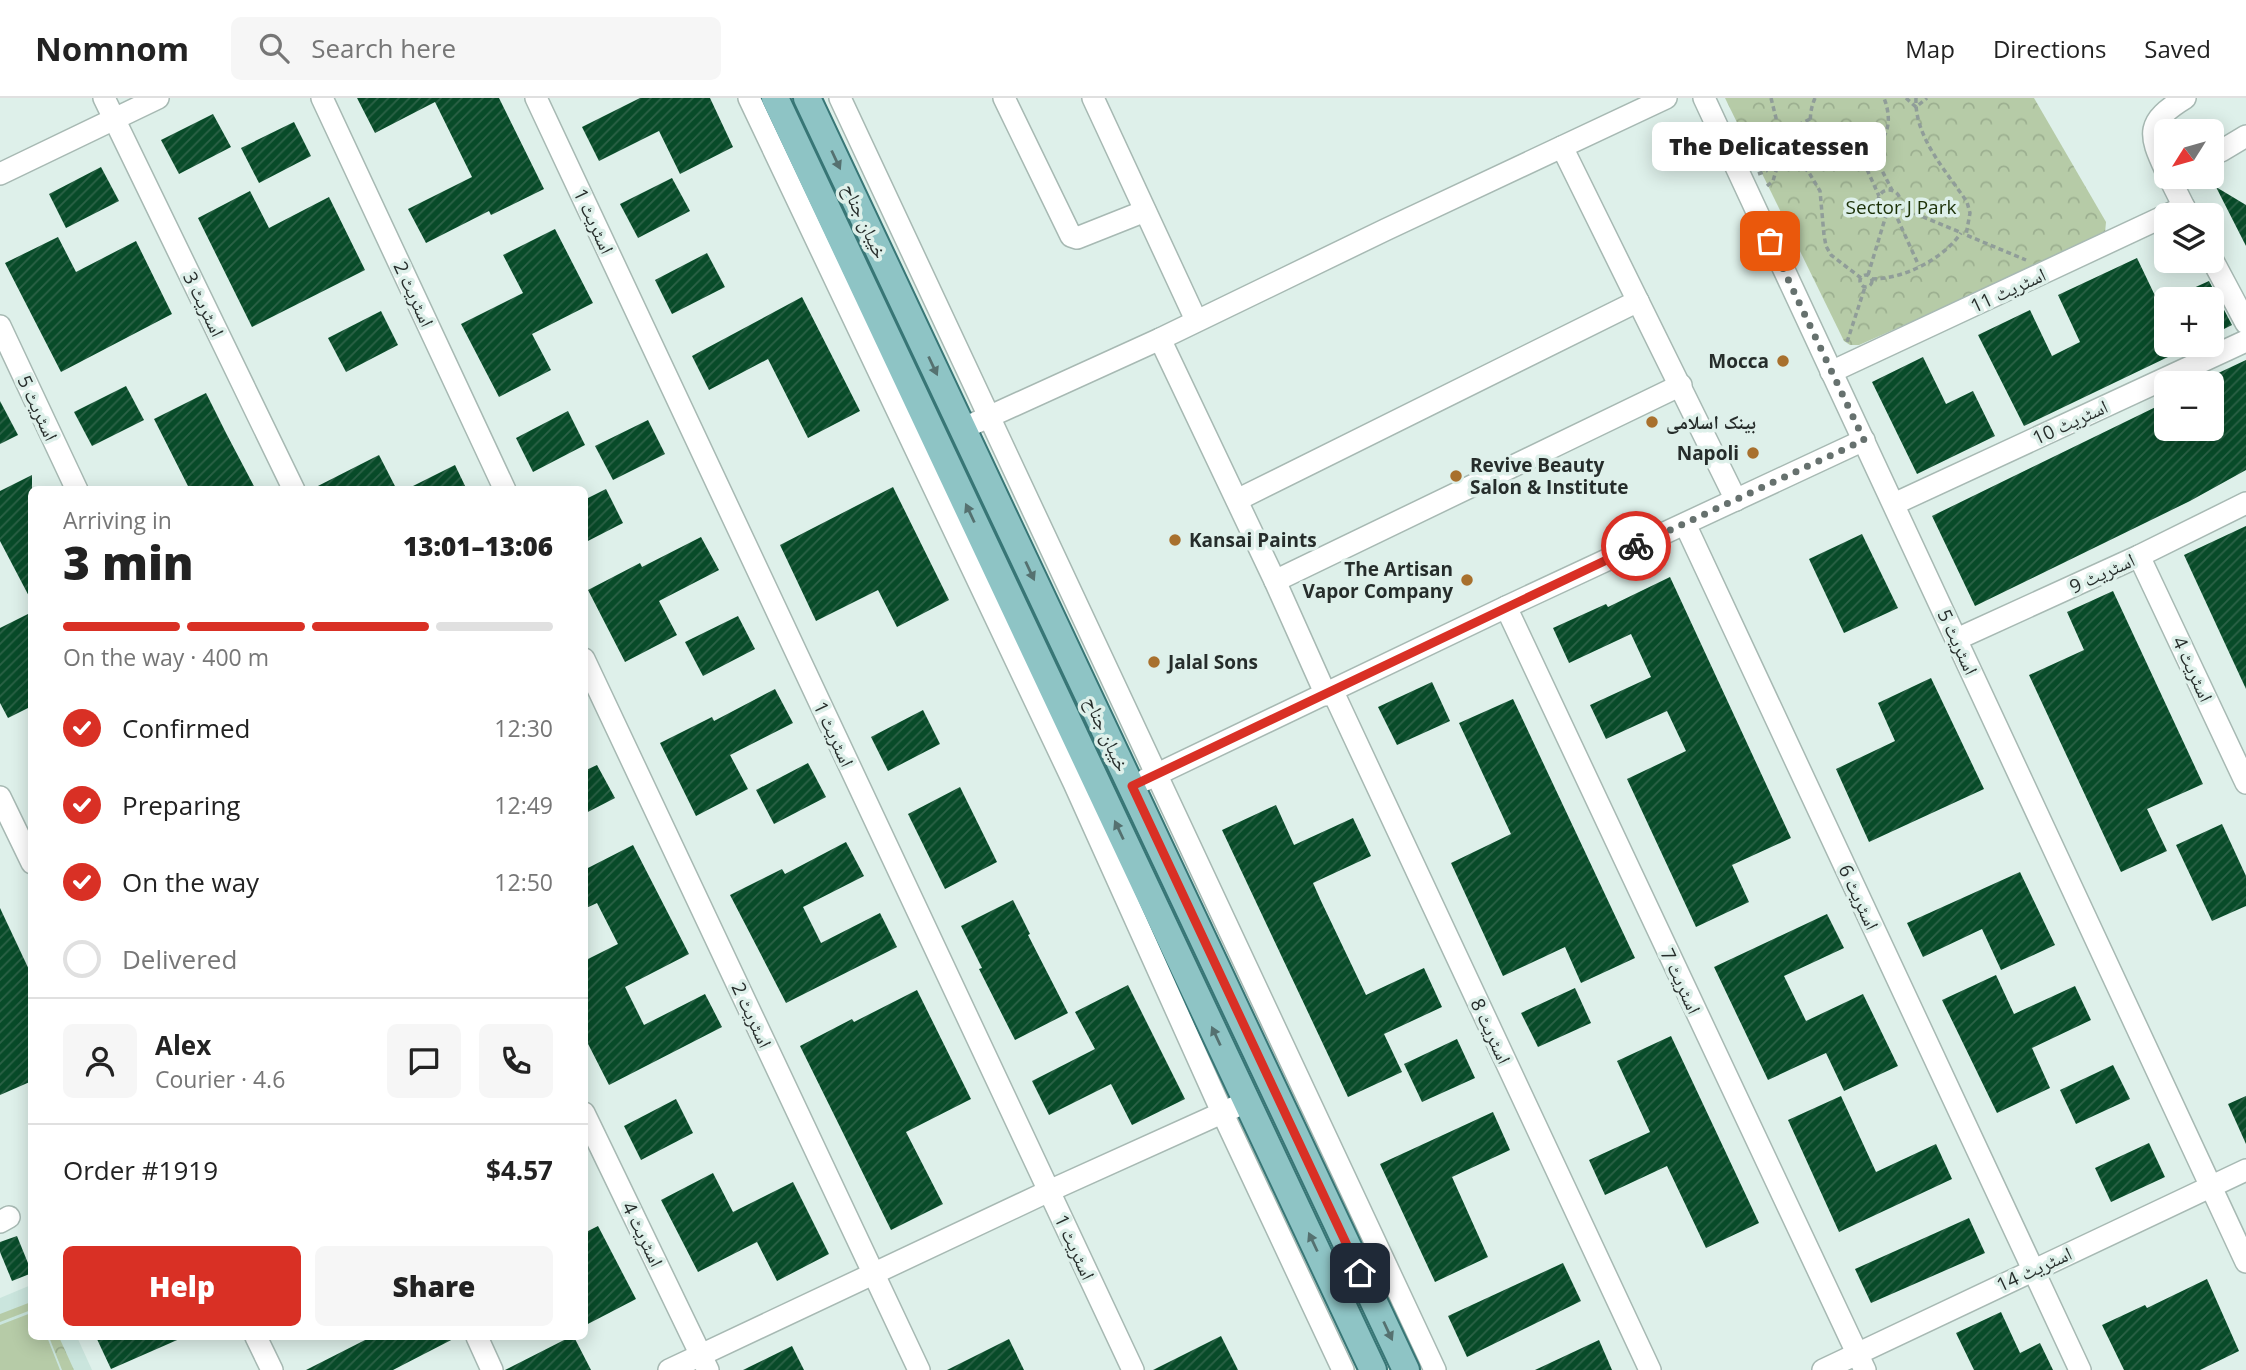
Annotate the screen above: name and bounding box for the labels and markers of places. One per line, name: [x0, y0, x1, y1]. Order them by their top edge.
callout: The Delicatessen: [1653, 122, 1887, 171]
pin: [1740, 211, 1800, 271]
place label: Mocca: [1708, 348, 1769, 374]
marker: Mocca: [1775, 353, 1791, 369]
place label: بینک اسلامی: [1666, 409, 1756, 435]
marker: بینک اسلامی: [1644, 414, 1660, 430]
place label: Napoli: [1677, 440, 1739, 466]
marker: Napoli: [1745, 445, 1761, 461]
place label: Revive Beauty Salon & Institute: [1470, 452, 1629, 500]
marker: Revive Beauty Salon & Institute: [1448, 468, 1464, 484]
place label: Kansai Paints: [1189, 527, 1317, 553]
marker: Kansai Paints: [1167, 532, 1183, 548]
place label: The Artisan Vapor Company: [1303, 556, 1453, 604]
marker: The Artisan Vapor Company: [1459, 572, 1475, 588]
place label: Jalal Sons: [1166, 649, 1258, 675]
marker: Jalal Sons: [1146, 654, 1162, 670]
pin: [1330, 1243, 1390, 1303]

